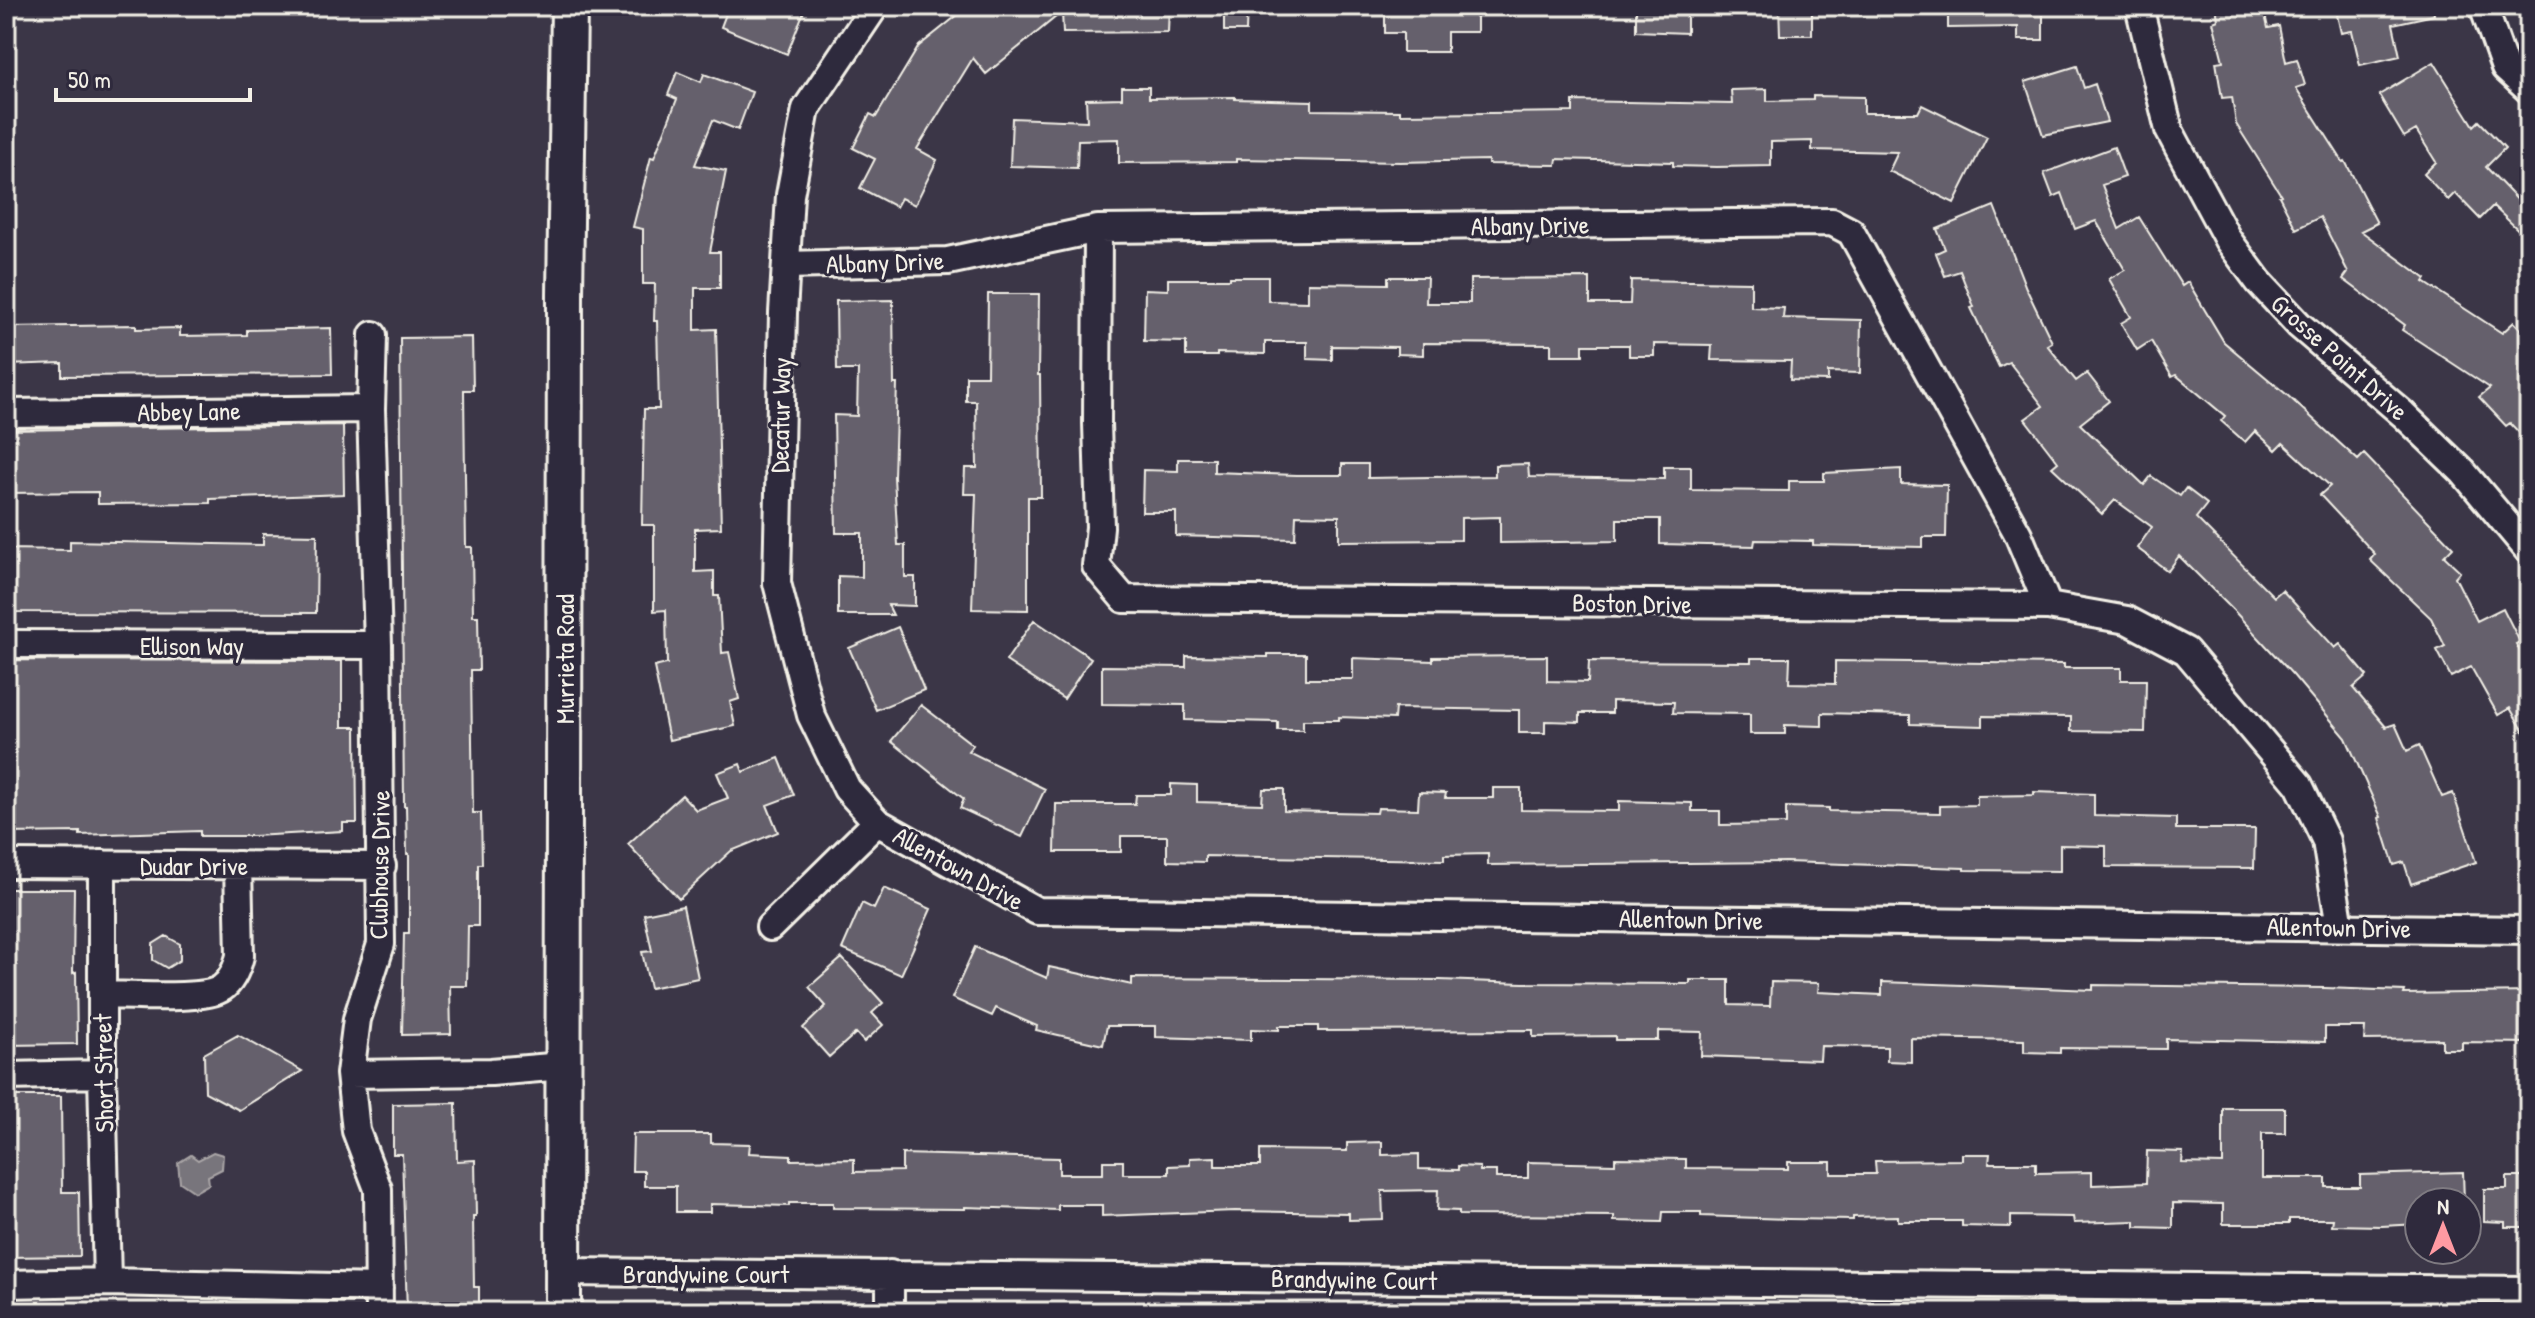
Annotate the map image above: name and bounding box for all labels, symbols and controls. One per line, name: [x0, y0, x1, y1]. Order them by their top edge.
scale bar: [56, 52, 250, 102]
text: 50 m: [68, 63, 111, 95]
street label: Albany Drive: [1471, 206, 1589, 244]
street label: Albany Drive: [825, 242, 945, 282]
street label: Grosse Point Drive: [2264, 286, 2416, 428]
street label: Decatur Way: [761, 357, 799, 473]
street label: Abbey Lane: [137, 393, 241, 429]
street label: Boston Drive: [1572, 584, 1692, 622]
street label: Murrieta Road: [547, 594, 582, 724]
street label: Ellison Way: [140, 628, 244, 663]
street label: Clubhouse Drive: [360, 790, 398, 940]
street label: Allentown Drive: [887, 818, 1031, 918]
street label: Dudar Drive: [140, 848, 248, 883]
street label: Allentown Drive: [1619, 900, 1763, 938]
street label: Allentown Drive: [2267, 908, 2411, 946]
street label: Short Street: [84, 1012, 122, 1133]
north arrow: [2403, 1186, 2483, 1266]
text: N: [2437, 1191, 2449, 1221]
street label: Brandywine Court: [623, 1256, 790, 1291]
street label: Brandywine Court: [1271, 1260, 1438, 1298]

